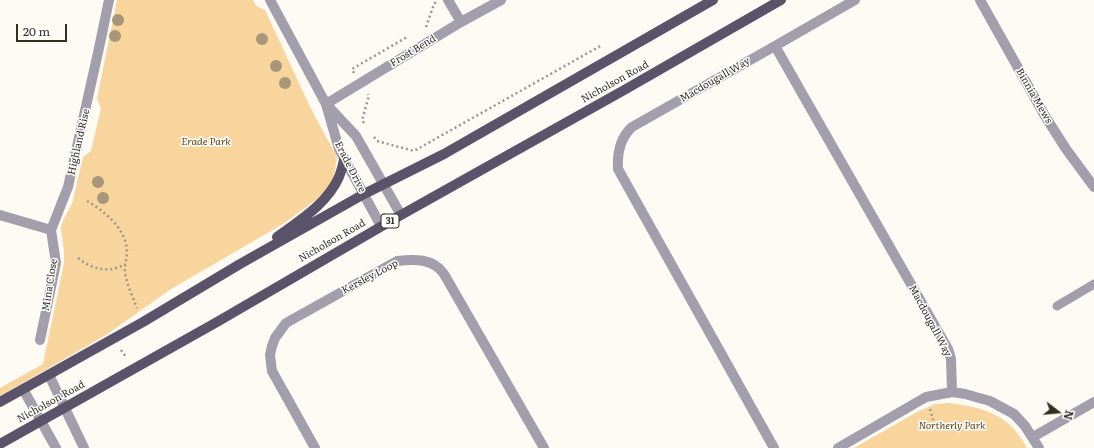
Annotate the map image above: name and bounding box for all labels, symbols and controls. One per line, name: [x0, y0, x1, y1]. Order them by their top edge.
scale bar: [18, 16, 69, 42]
text: 20 m: [23, 22, 50, 40]
street label: Frost Bend: [388, 33, 438, 69]
street label: Macdougall Way: [678, 55, 752, 105]
street label: Nicholson Road: [579, 59, 651, 105]
street label: Binnia Mews: [1013, 66, 1055, 126]
street label: Highland Rise: [66, 108, 92, 176]
park label: Erade Park: [181, 136, 231, 148]
street label: Erade Drive: [332, 139, 368, 195]
road number: 31: [381, 214, 399, 228]
street label: Nicholson Road: [296, 217, 368, 265]
street label: Kersley Loop: [340, 257, 400, 297]
street label: Mina Close: [40, 258, 60, 312]
street label: Macdougall Way: [906, 283, 954, 359]
street label: Nicholson Road: [15, 379, 87, 425]
north arrow: [1038, 392, 1078, 432]
text: N: [1061, 409, 1079, 422]
park label: Northerly Park: [918, 420, 986, 432]

